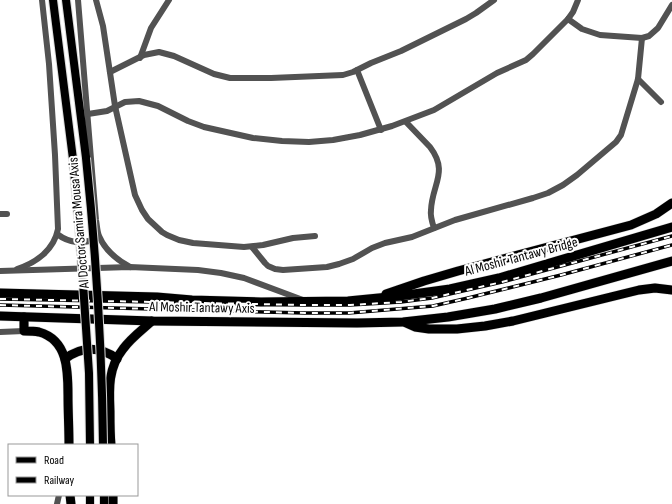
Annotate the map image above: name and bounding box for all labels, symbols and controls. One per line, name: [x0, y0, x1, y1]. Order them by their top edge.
street label: Al Doctor Samira Mousa Axis: [64, 157, 93, 290]
street label: Al Moshir Tantawy Bridge: [462, 233, 579, 280]
street label: Al Moshir Tantawy Axis: [148, 298, 255, 317]
legend: [8, 444, 138, 496]
text: Road: [44, 453, 64, 468]
text: Railway: [44, 473, 75, 488]

